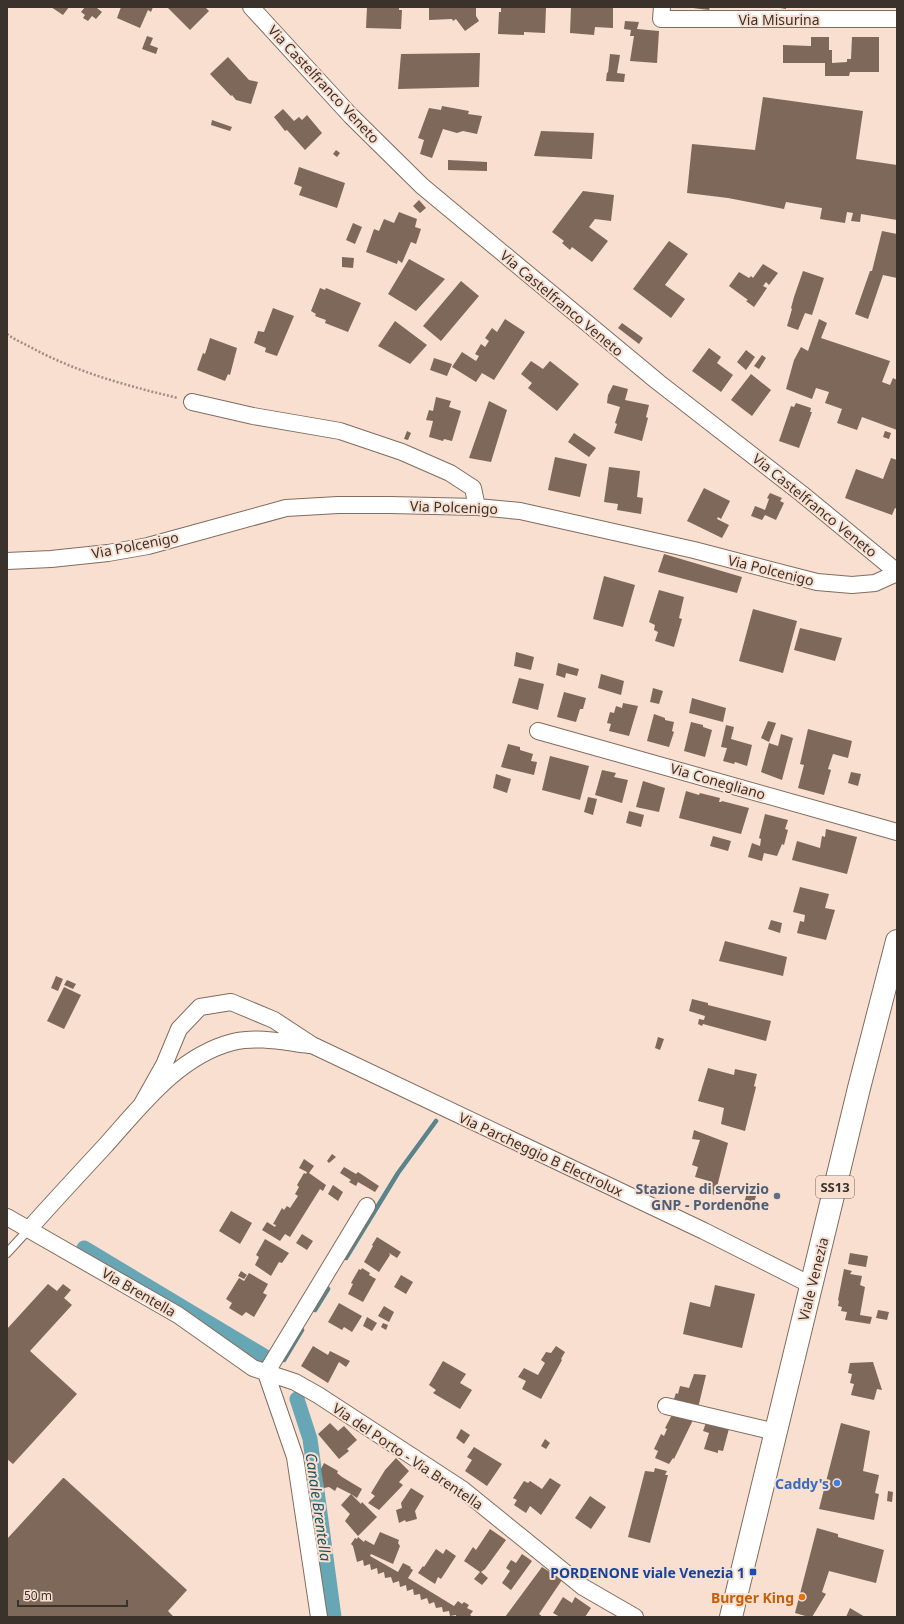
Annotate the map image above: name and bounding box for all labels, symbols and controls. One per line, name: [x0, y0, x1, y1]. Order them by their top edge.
street label: Via Misurina: [738, 10, 820, 29]
street label: Via Castelfranco Veneto: [264, 21, 384, 147]
street label: Via Castelfranco Veneto: [496, 246, 628, 360]
street label: Via Castelfranco Veneto: [749, 449, 881, 561]
street label: Via Polcenigo: [410, 496, 498, 518]
street label: Via Polcenigo: [90, 527, 180, 563]
street label: Via Polcenigo: [726, 550, 816, 590]
street label: Via Conegliano: [668, 758, 768, 804]
street label: Via Parcheggio B Electrolux: [456, 1108, 627, 1201]
road number: SS13: [816, 1176, 854, 1198]
place label: Stazione di servizio GNP - Pordenone: [636, 1179, 769, 1214]
marker: Stazione di servizio GNP - Pordenone: [772, 1191, 782, 1201]
street label: Viale Venezia: [793, 1235, 833, 1323]
street label: Via Brentella: [98, 1263, 180, 1321]
street label: Via del Porto - Via Brentella: [329, 1398, 487, 1514]
water label: Canale Brentella: [301, 1451, 337, 1563]
place label: Caddy's: [775, 1474, 829, 1493]
marker: Caddy's: [832, 1478, 842, 1488]
place label: PORDENONE viale Venezia 1: [550, 1563, 745, 1582]
marker: PORDENONE viale Venezia 1: [748, 1567, 758, 1577]
scale bar: [18, 1582, 127, 1608]
text: 50 m: [24, 1587, 52, 1604]
place label: Burger King: [711, 1588, 794, 1607]
marker: Burger King: [797, 1592, 807, 1602]

